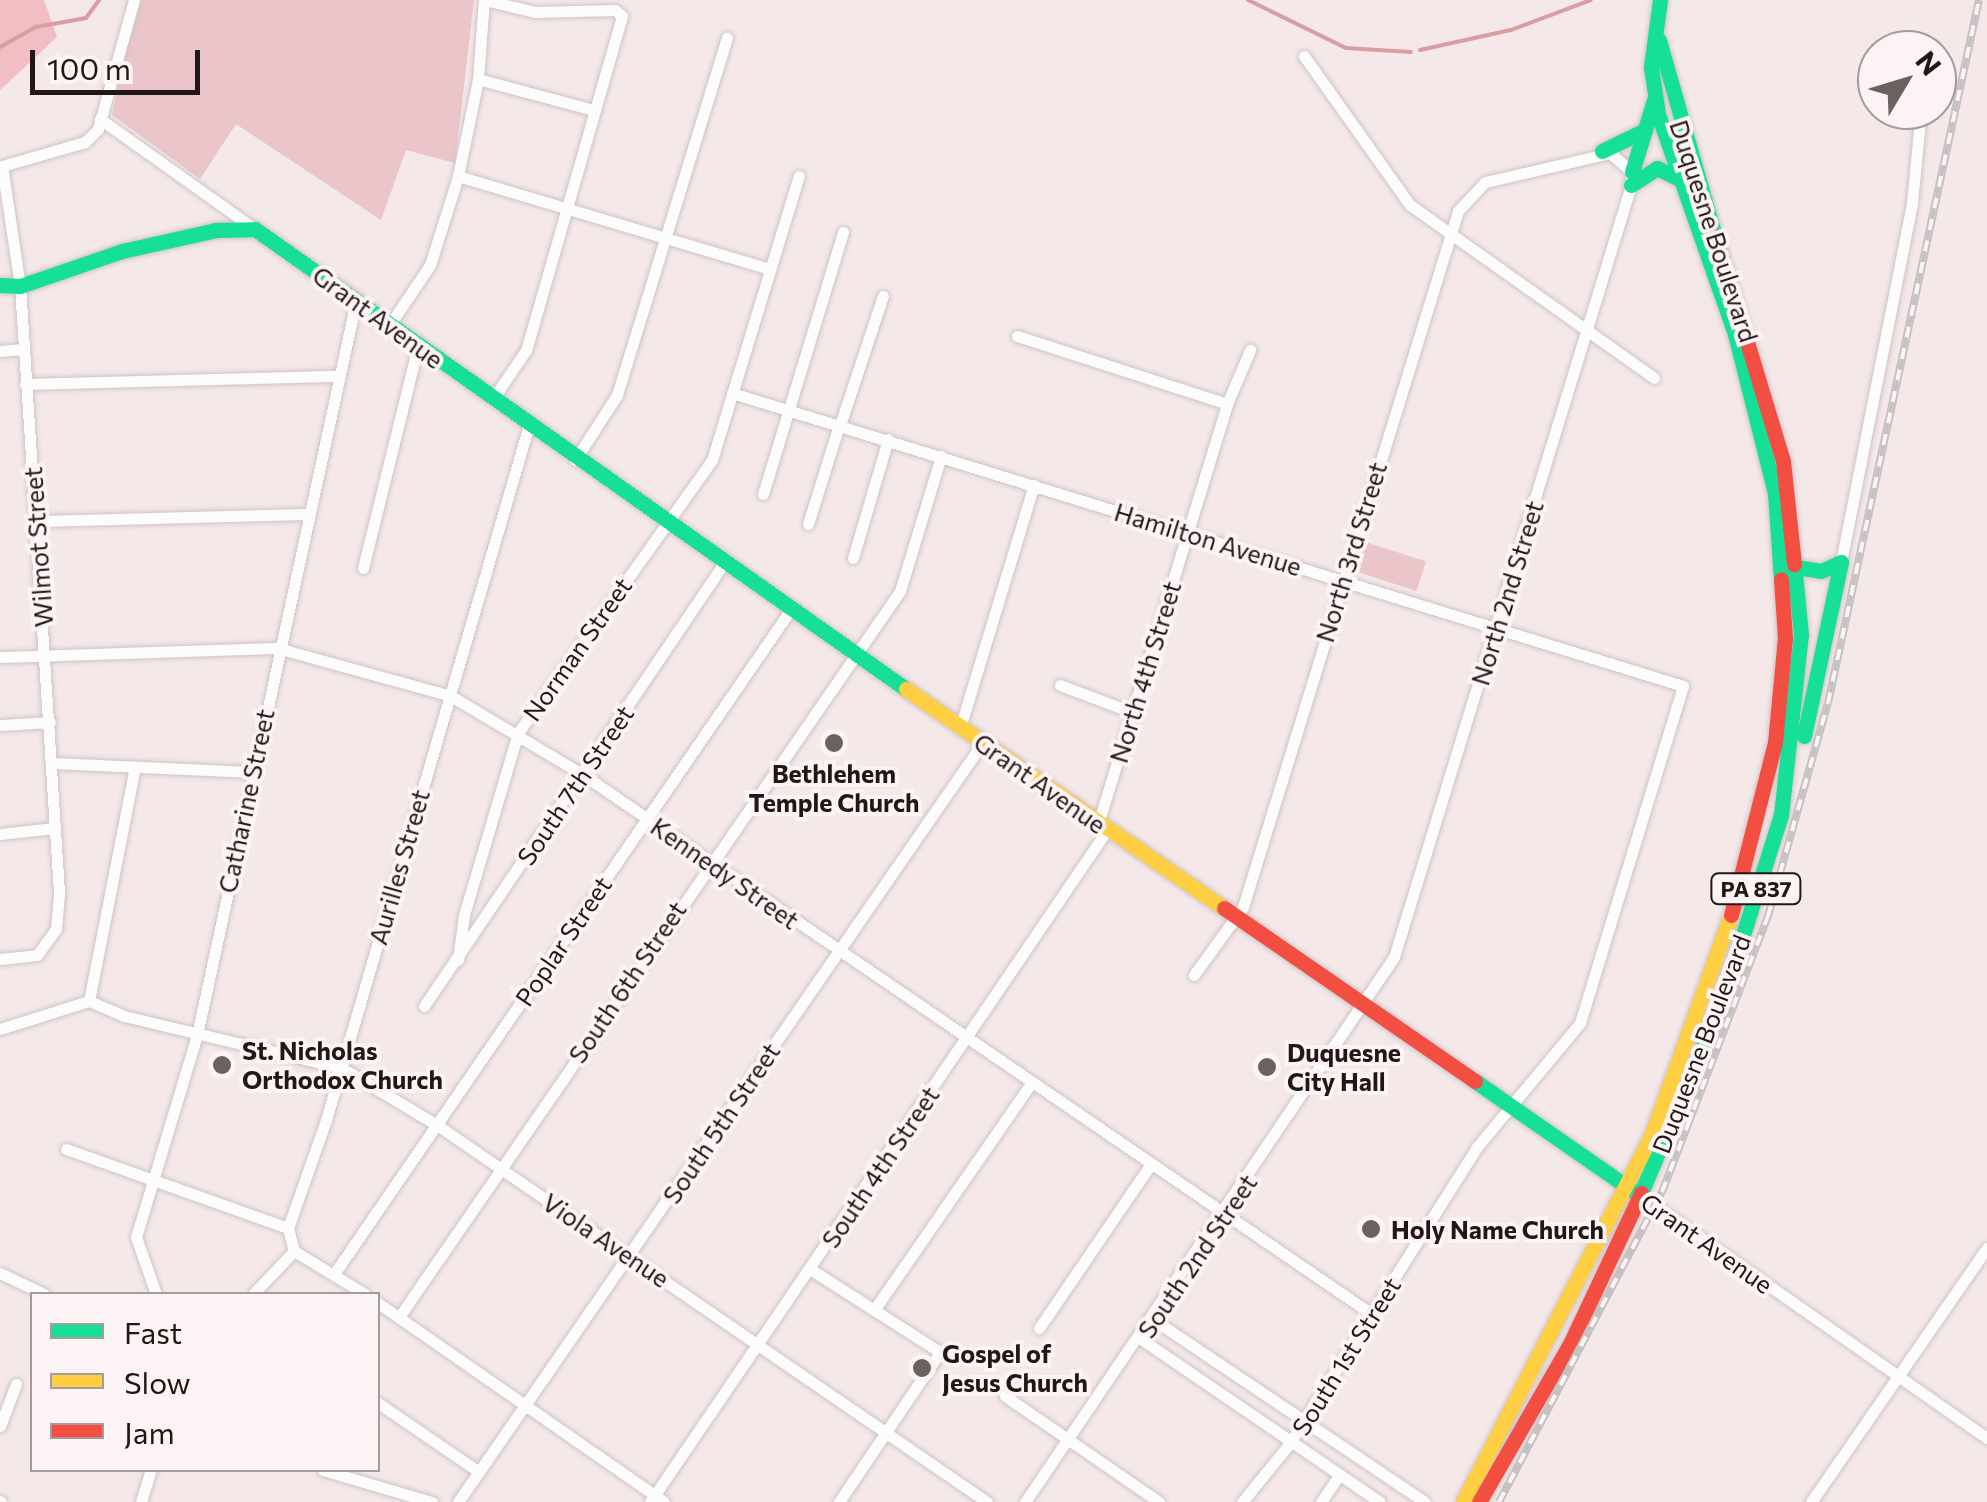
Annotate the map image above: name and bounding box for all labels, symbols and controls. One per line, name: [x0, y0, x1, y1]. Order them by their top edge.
scale bar: [35, 30, 205, 92]
north arrow: [1857, 30, 1957, 130]
text: N: [1909, 44, 1949, 82]
text: 100 m: [47, 49, 131, 86]
street label: Duquesne Boulevard: [1664, 116, 1764, 346]
street label: Grant Avenue: [307, 260, 449, 374]
street label: North 3rd Street: [1309, 458, 1393, 646]
street label: Wilmot Street: [17, 466, 59, 628]
street label: Hamilton Avenue: [1111, 496, 1305, 582]
street label: North 2nd Street: [1465, 497, 1549, 689]
street label: Norman Street: [516, 571, 638, 727]
street label: North 4th Street: [1103, 578, 1187, 766]
street label: South 7th Street: [511, 699, 639, 871]
street label: Catharine Street: [212, 706, 280, 896]
street label: Grant Avenue: [968, 727, 1112, 839]
marker: Bethlehem Temple Church: [823, 732, 845, 754]
place label: Bethlehem Temple Church: [748, 759, 920, 818]
street label: Aurilles Street: [363, 786, 435, 948]
street label: Kennedy Street: [645, 811, 805, 935]
street label: Poplar Street: [509, 870, 617, 1012]
road number: PA 837: [1708, 872, 1804, 906]
street label: South 6th Street: [562, 896, 692, 1068]
street label: Duquesne Boulevard: [1645, 930, 1757, 1158]
place label: St. Nicholas Orthodox Church: [242, 1036, 443, 1095]
street label: South 5th Street: [656, 1037, 786, 1209]
place label: Duquesne City Hall: [1287, 1038, 1401, 1097]
marker: St. Nicholas Orthodox Church: [211, 1054, 233, 1076]
marker: Duquesne City Hall: [1256, 1056, 1278, 1078]
street label: South 4th Street: [815, 1081, 945, 1253]
street label: South 2nd Street: [1131, 1168, 1263, 1344]
street label: Viola Avenue: [537, 1187, 675, 1293]
street label: Grant Avenue: [1635, 1187, 1779, 1299]
place label: Holy Name Church: [1391, 1214, 1604, 1244]
marker: Holy Name Church: [1360, 1218, 1382, 1240]
street label: South 1st Street: [1285, 1271, 1407, 1441]
legend: [30, 1292, 380, 1472]
text: Fast: [124, 1313, 182, 1350]
place label: Gospel of Jesus Church: [942, 1339, 1088, 1398]
marker: Gospel of Jesus Church: [911, 1357, 933, 1379]
text: Slow: [124, 1363, 191, 1400]
text: Jam: [124, 1413, 175, 1450]

